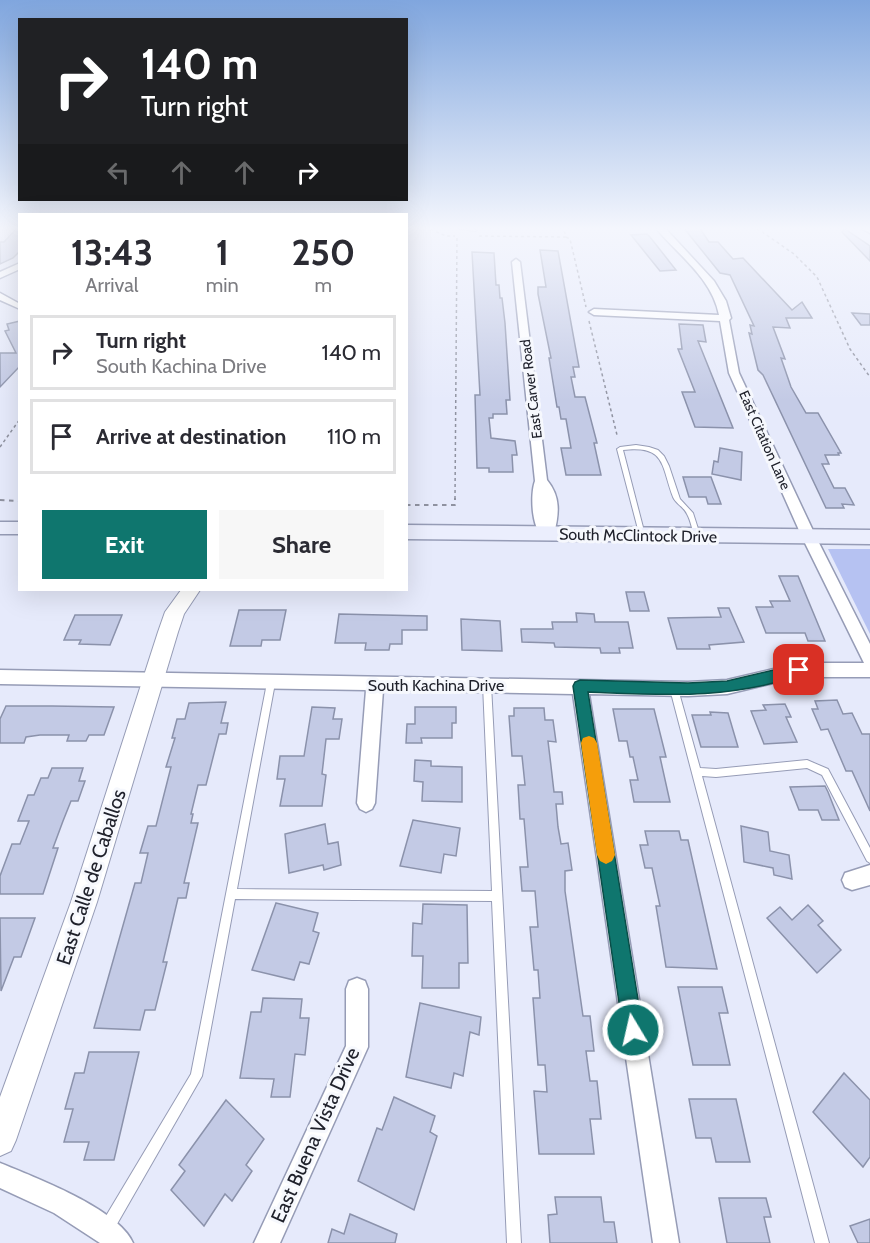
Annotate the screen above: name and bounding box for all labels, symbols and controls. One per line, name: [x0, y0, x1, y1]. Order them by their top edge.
text: 140 m: [141, 38, 258, 90]
icon: right: [42, 42, 120, 120]
text: Turn right: [141, 90, 248, 123]
icon: left: [102, 156, 135, 189]
icon: ahead: [165, 156, 198, 189]
icon: ahead: [228, 156, 261, 189]
icon: right: [291, 156, 324, 189]
text: 13:43: [71, 230, 153, 274]
text: 1: [216, 230, 229, 274]
text: 250: [291, 230, 355, 274]
text: Arrival: [85, 273, 139, 297]
text: min: [206, 273, 239, 297]
text: m: [315, 273, 332, 297]
text: Turn right: [96, 327, 186, 354]
icon: right: [45, 336, 78, 369]
street label: East Carver Road: [516, 338, 546, 440]
text: 140 m: [322, 339, 381, 366]
text: South Kachina Drive: [96, 354, 266, 378]
street label: East Citation Lane: [735, 388, 795, 492]
icon: arrive: [45, 420, 78, 453]
text: Arrive at destination: [96, 423, 286, 450]
text: 110 m: [327, 423, 381, 450]
button: Exit: [42, 510, 207, 579]
button: Share: [219, 510, 384, 579]
street label: South McClintock Drive: [559, 525, 717, 546]
pin: [773, 644, 824, 695]
icon: arrive: [782, 653, 815, 686]
street label: South Kachina Drive: [368, 676, 504, 695]
street label: East Calle de Caballos: [51, 786, 131, 968]
position arrow: [601, 998, 665, 1062]
street label: East Buena Vista Drive: [266, 1044, 364, 1226]

